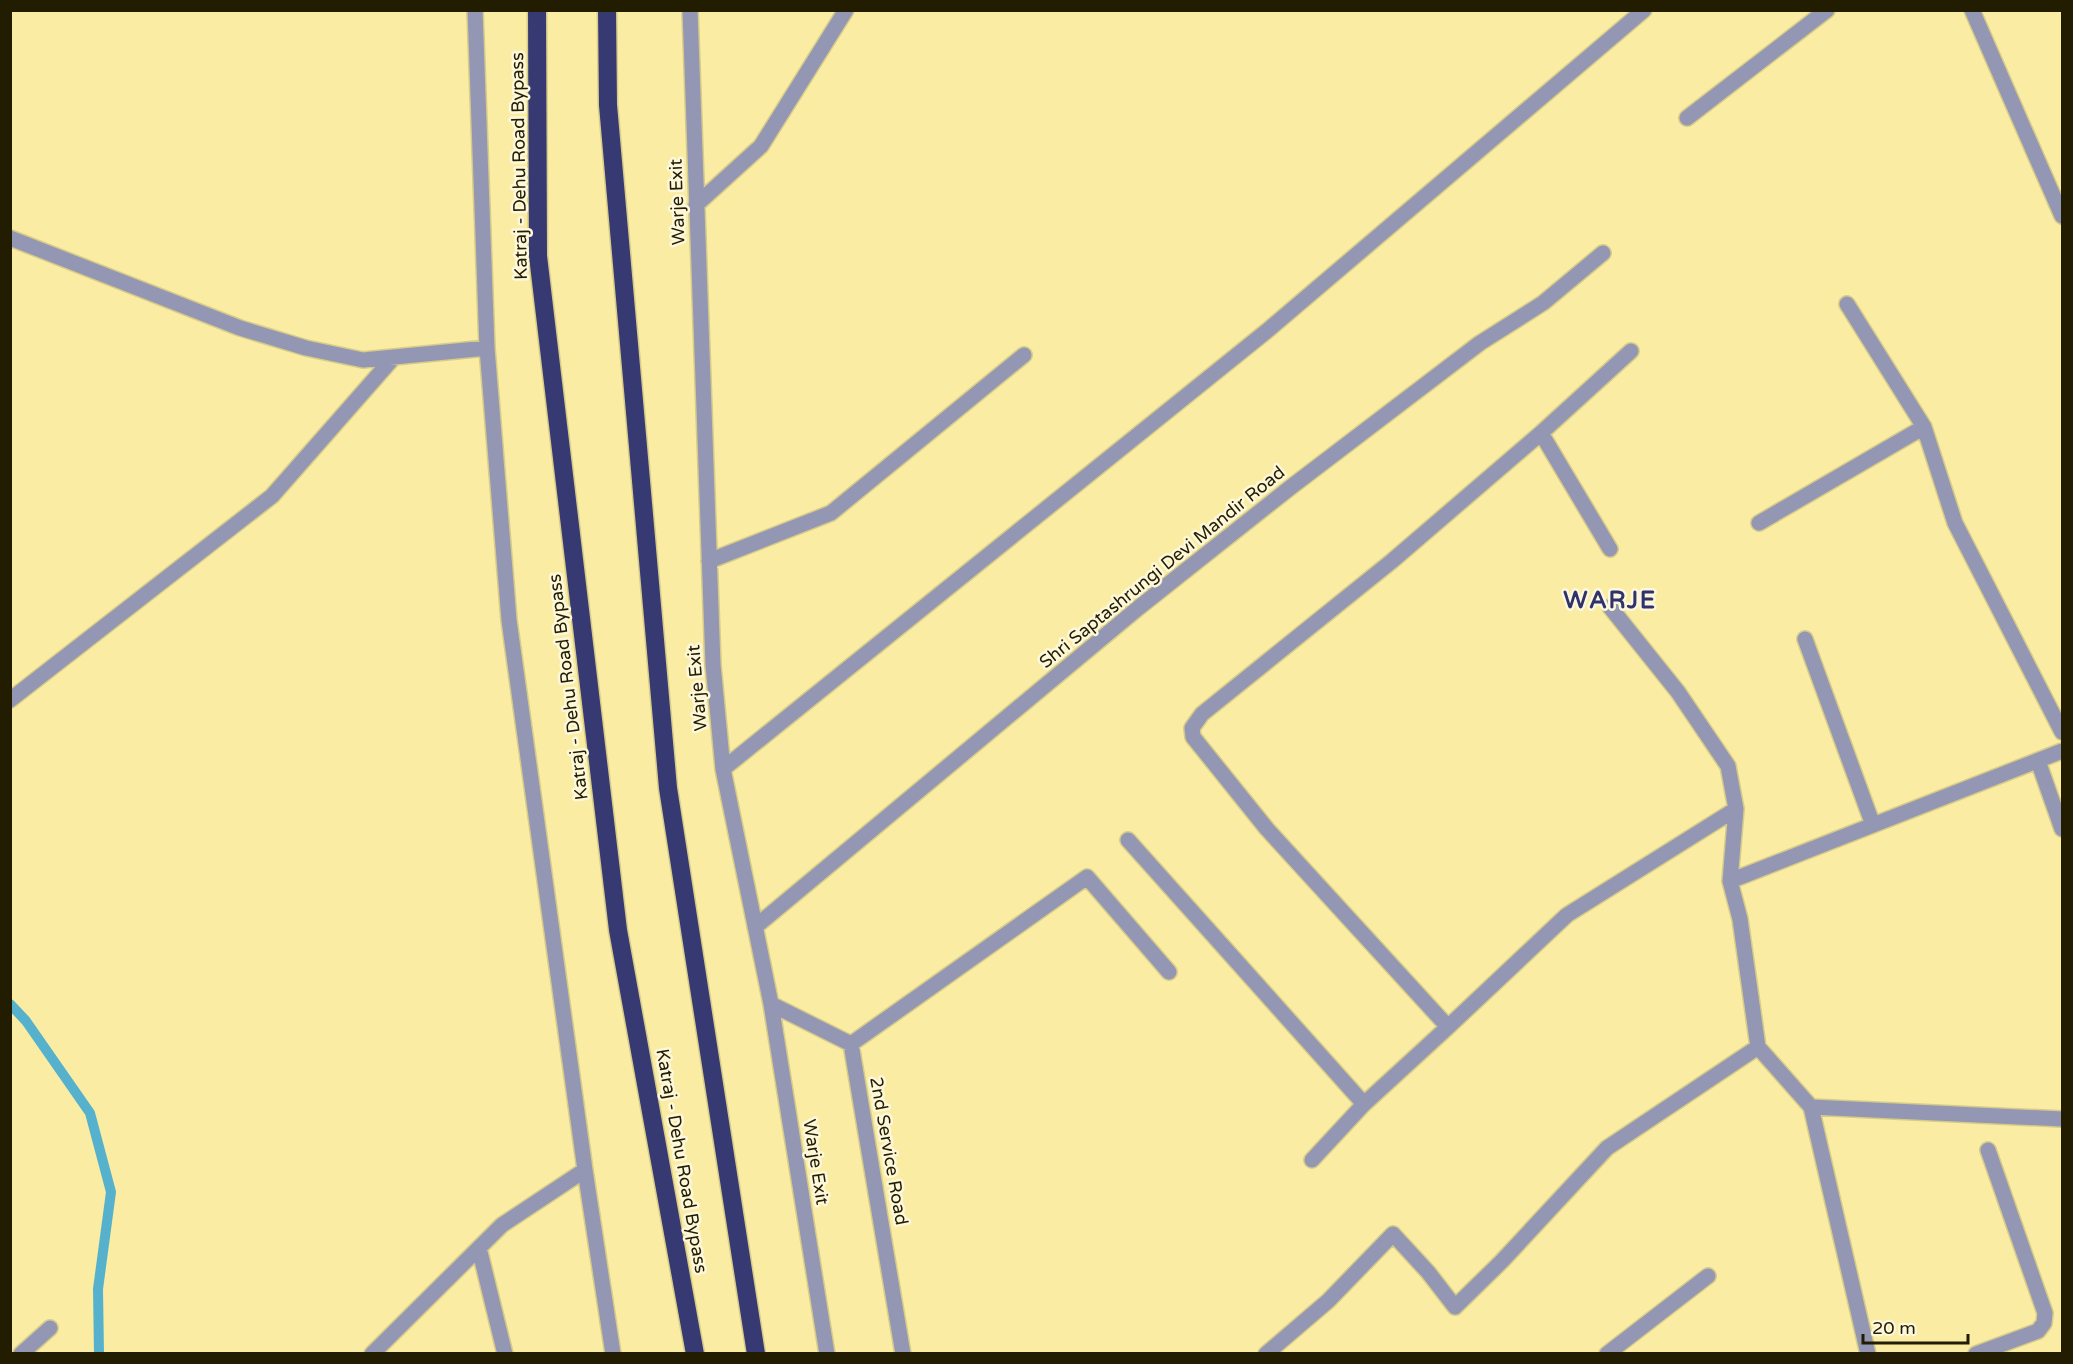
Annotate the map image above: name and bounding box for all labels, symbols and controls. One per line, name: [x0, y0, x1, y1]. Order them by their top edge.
street label: Katraj - Dehu Road Bypass: [506, 52, 532, 280]
street label: Warje Exit: [664, 158, 690, 246]
street label: Shri Saptashrungi Devi Mandir Road: [1035, 461, 1289, 673]
street label: Katraj - Dehu Road Bypass: [543, 573, 593, 801]
district label: WARJE: [1563, 586, 1657, 615]
street label: Warje Exit: [682, 644, 712, 732]
street label: Katraj - Dehu Road Bypass: [651, 1047, 713, 1275]
street label: 2nd Service Road: [865, 1075, 913, 1227]
street label: Warje Exit: [798, 1118, 834, 1207]
scale bar: [1863, 1307, 1968, 1345]
text: 20 m: [1872, 1317, 1916, 1339]

